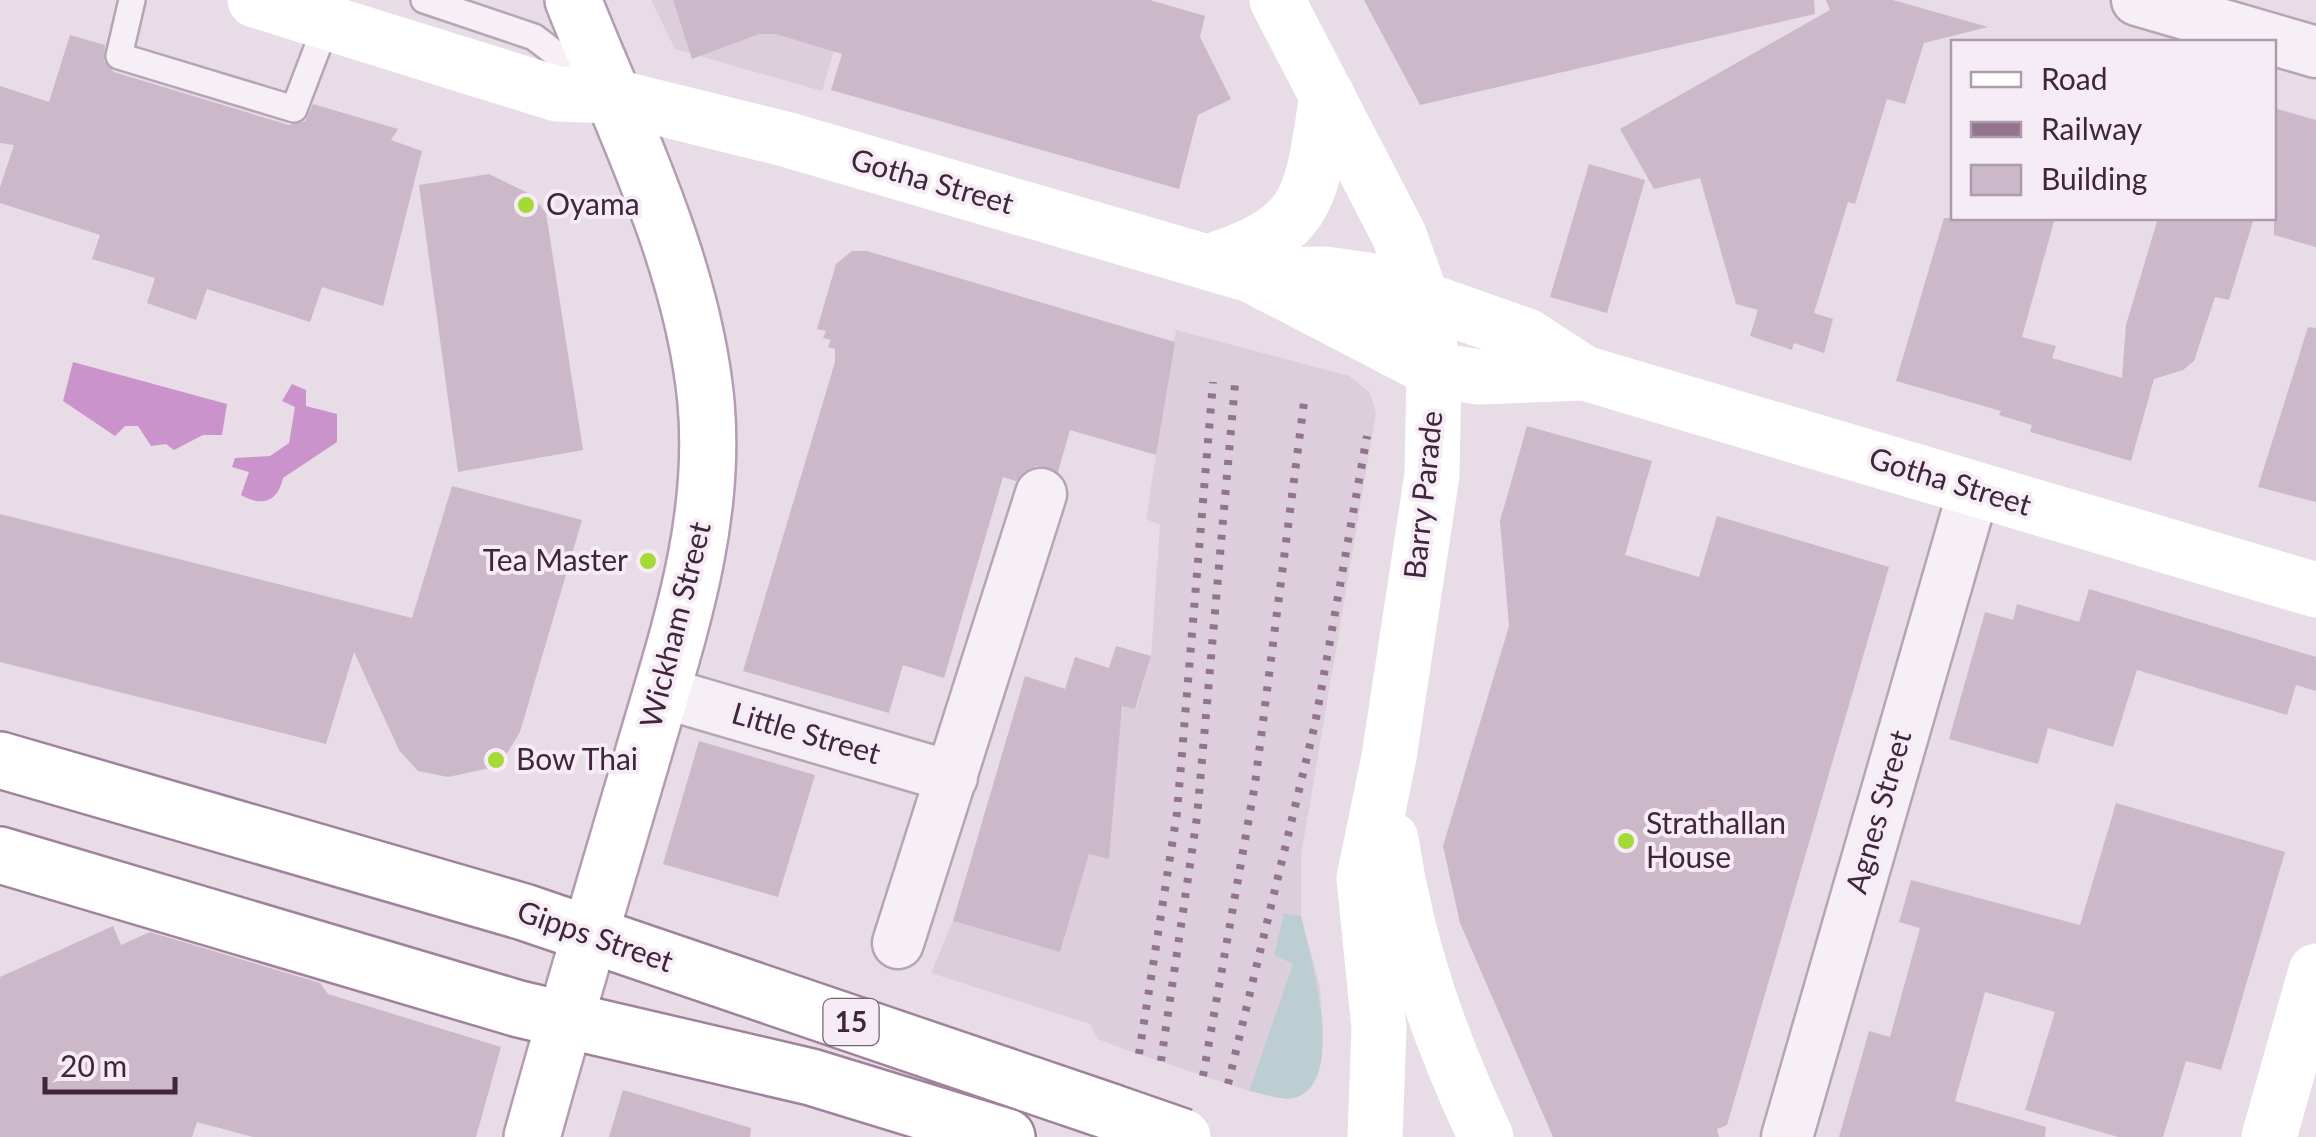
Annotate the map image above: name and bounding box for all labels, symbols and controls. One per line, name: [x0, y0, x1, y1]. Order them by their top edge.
legend: [1951, 40, 2276, 220]
text: Road: [2041, 60, 2108, 96]
text: Railway: [2041, 110, 2143, 146]
street label: Gotha Street: [847, 140, 1018, 221]
text: Building: [2041, 160, 2147, 196]
place label: Oyama: [546, 185, 640, 221]
marker: Oyama: [515, 194, 537, 216]
street label: Barry Parade: [1395, 409, 1449, 581]
street label: Gotha Street: [1865, 438, 2036, 522]
street label: Wickham Street: [631, 518, 717, 731]
place label: Tea Master: [483, 541, 628, 577]
marker: Tea Master: [637, 550, 659, 572]
street label: Little Street: [728, 694, 885, 770]
street label: Agnes Street: [1837, 725, 1918, 897]
place label: Bow Thai: [516, 740, 638, 776]
marker: Bow Thai: [485, 749, 507, 771]
place label: Strathallan House: [1646, 804, 1786, 874]
marker: Strathallan House: [1615, 830, 1637, 852]
street label: Gipps Street: [513, 892, 678, 979]
road number: 15: [824, 999, 878, 1045]
scale bar: [45, 1032, 175, 1094]
text: 20 m: [60, 1047, 127, 1083]

